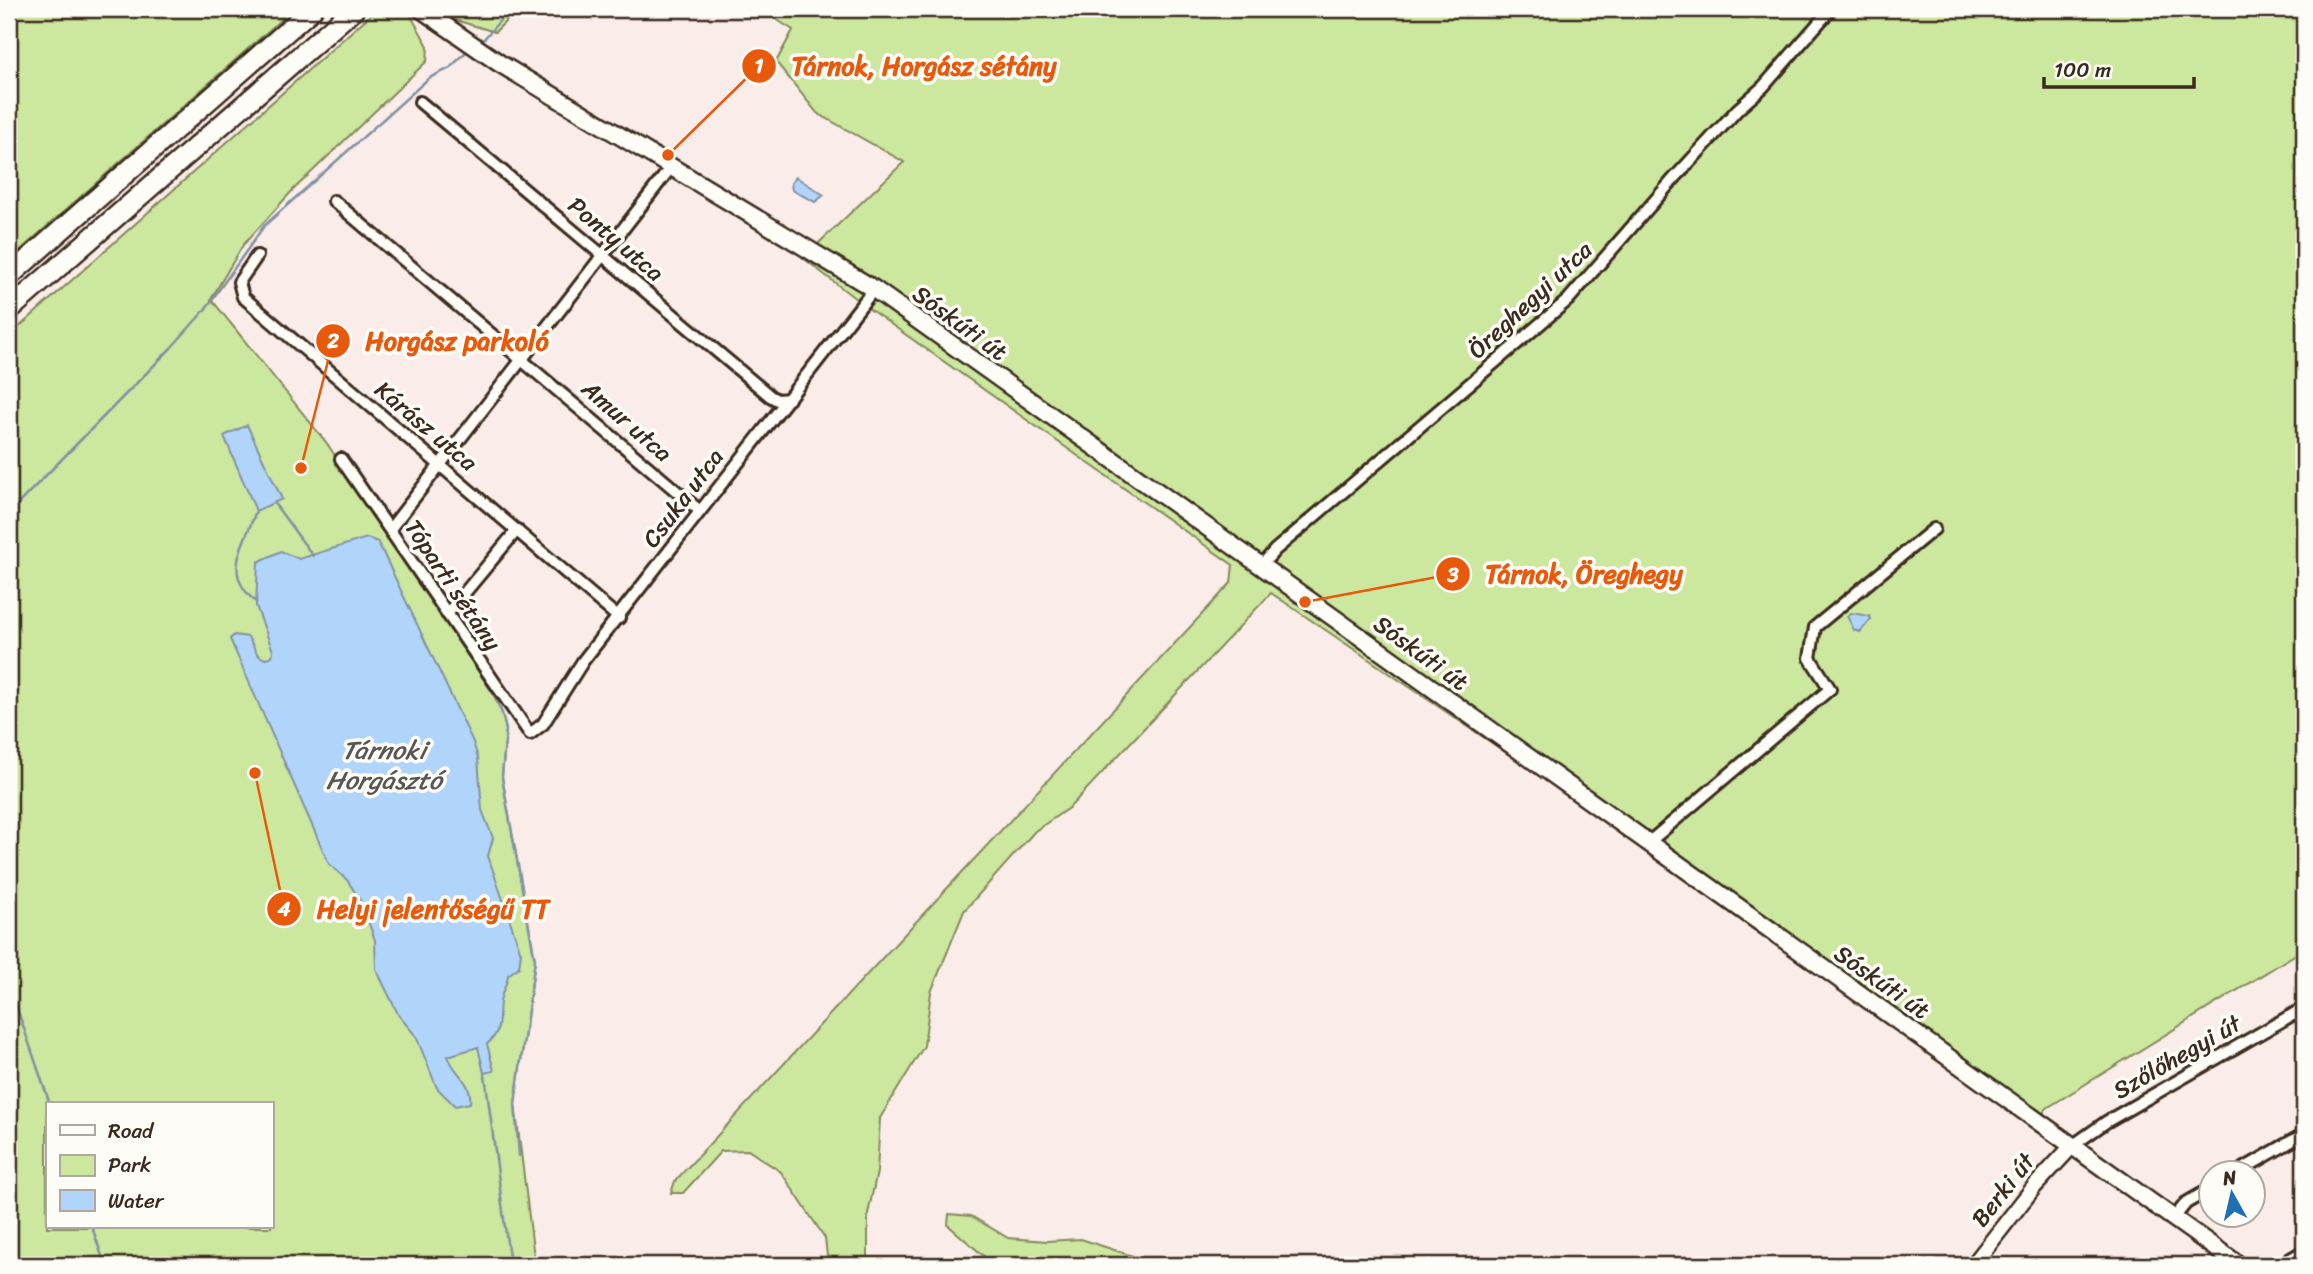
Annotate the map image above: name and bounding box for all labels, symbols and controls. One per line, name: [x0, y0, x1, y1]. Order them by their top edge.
callout: Tárnok, Horgász sétány: [742, 43, 1071, 90]
text: Tárnok, Horgász sétány: [791, 43, 1057, 89]
scale bar: [2044, 46, 2194, 90]
text: 1: [754, 47, 764, 85]
text: 100 m: [2054, 51, 2111, 89]
street label: Ponty utca: [558, 186, 674, 292]
street label: Öreghegyi utca: [1458, 230, 1603, 369]
street label: Sóskúti út: [903, 274, 1017, 372]
callout: Horgász parkoló: [316, 317, 562, 364]
text: Horgász parkoló: [365, 318, 549, 364]
text: 2: [326, 322, 339, 360]
street label: Amur utca: [571, 369, 682, 473]
street label: Kárász utca: [365, 370, 488, 483]
street label: Csuka utca: [631, 439, 735, 557]
street label: Tóparti sétány: [393, 510, 513, 660]
callout: Tárnok, Öreghegy: [1435, 551, 1697, 598]
text: Tárnok, Öreghegy: [1485, 551, 1683, 597]
text: 3: [1446, 556, 1459, 594]
street label: Sóskúti út: [1364, 604, 1478, 702]
water label: Tárnoki Horgásztó: [326, 727, 447, 803]
callout: Helyi jelentőségű TT: [266, 885, 565, 932]
text: Helyi jelentőségű TT: [317, 886, 552, 932]
text: 4: [276, 890, 291, 928]
street label: Sóskúti út: [1825, 933, 1939, 1031]
street label: Szőlőhegyi út: [2105, 1003, 2250, 1111]
legend: [46, 1102, 273, 1228]
text: Road: [108, 1112, 155, 1150]
street label: Berki út: [1960, 1142, 2047, 1237]
text: Park: [108, 1146, 151, 1184]
north arrow: [2198, 1158, 2268, 1228]
text: N: [2220, 1160, 2239, 1195]
text: Water: [108, 1182, 165, 1220]

